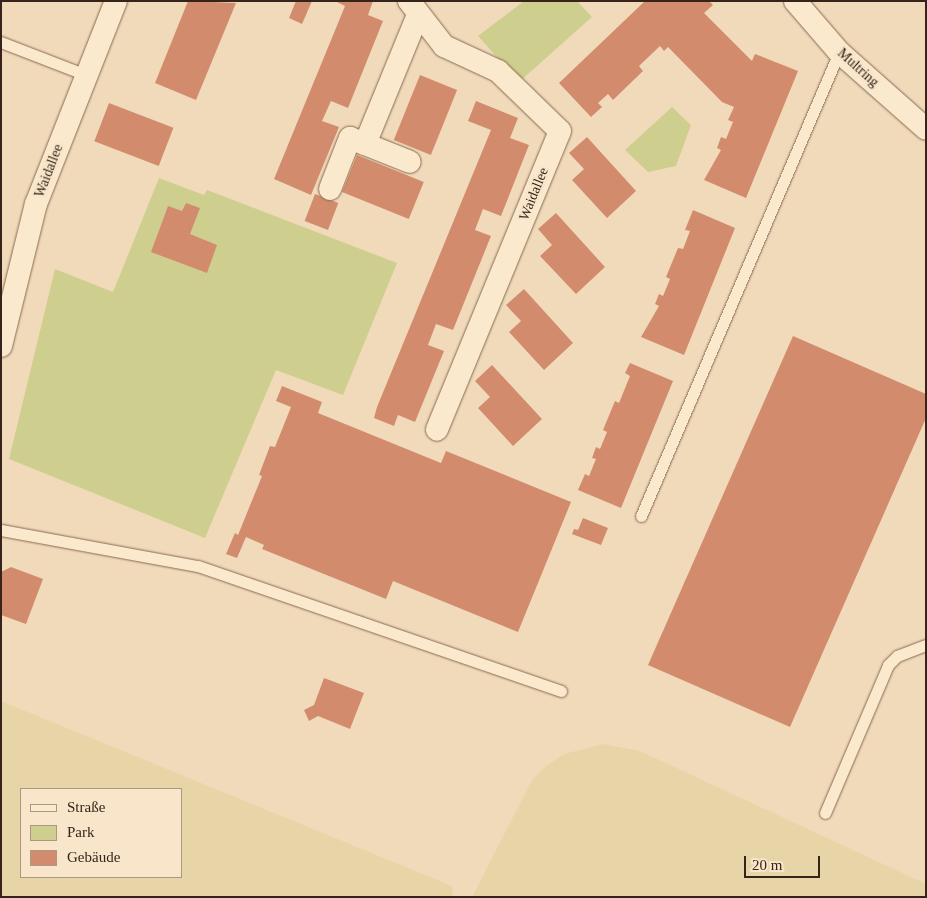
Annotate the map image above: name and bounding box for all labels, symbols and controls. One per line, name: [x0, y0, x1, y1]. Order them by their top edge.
street label: Multring: [834, 45, 882, 91]
street label: Waidallee: [31, 142, 67, 200]
street label: Waidallee: [516, 165, 552, 223]
legend: [20, 788, 182, 878]
text: Straße: [67, 799, 105, 815]
text: Park: [67, 824, 95, 840]
scale bar: [747, 846, 823, 878]
text: Gebäude: [67, 849, 120, 865]
text: 20 m: [752, 857, 782, 873]

